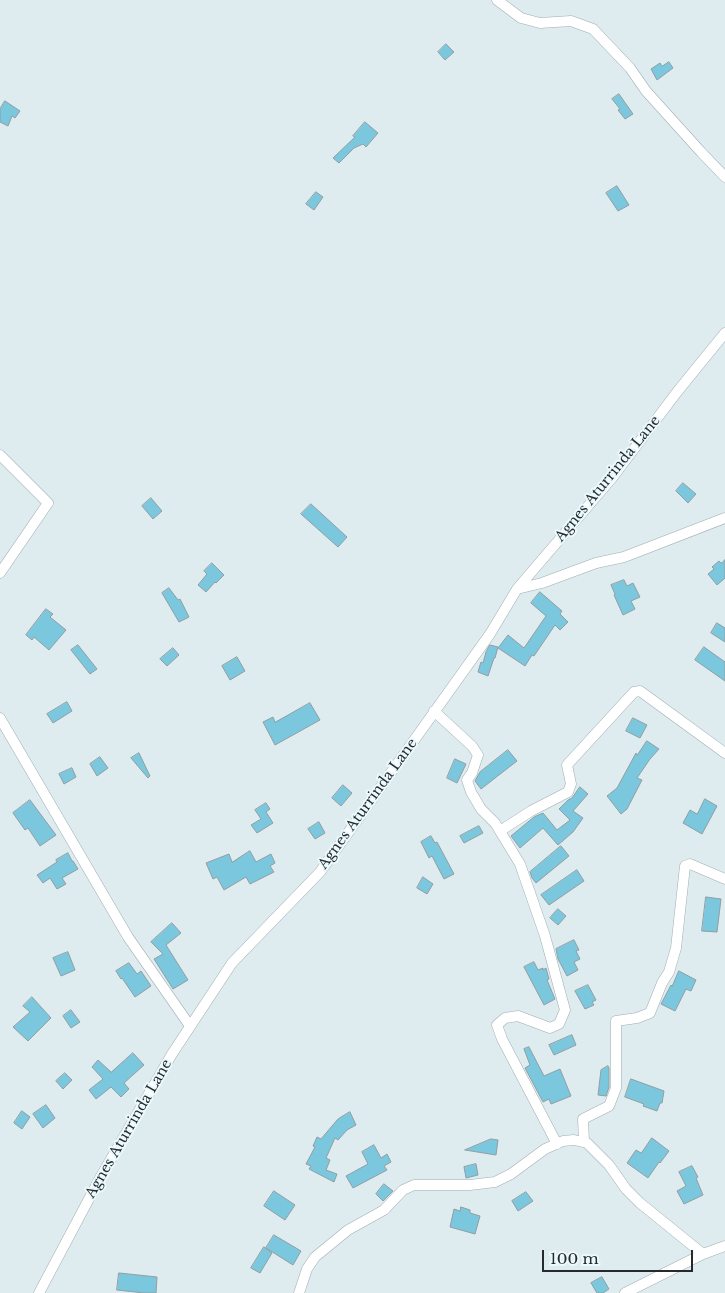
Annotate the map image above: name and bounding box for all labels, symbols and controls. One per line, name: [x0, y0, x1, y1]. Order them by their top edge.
street label: Agnes Aturrinda Lane: [552, 413, 664, 545]
street label: Agnes Aturrinda Lane: [315, 735, 421, 873]
street label: Agnes Aturrinda Lane: [82, 1057, 176, 1201]
scale bar: [545, 1240, 696, 1272]
text: 100 m: [550, 1249, 599, 1268]

